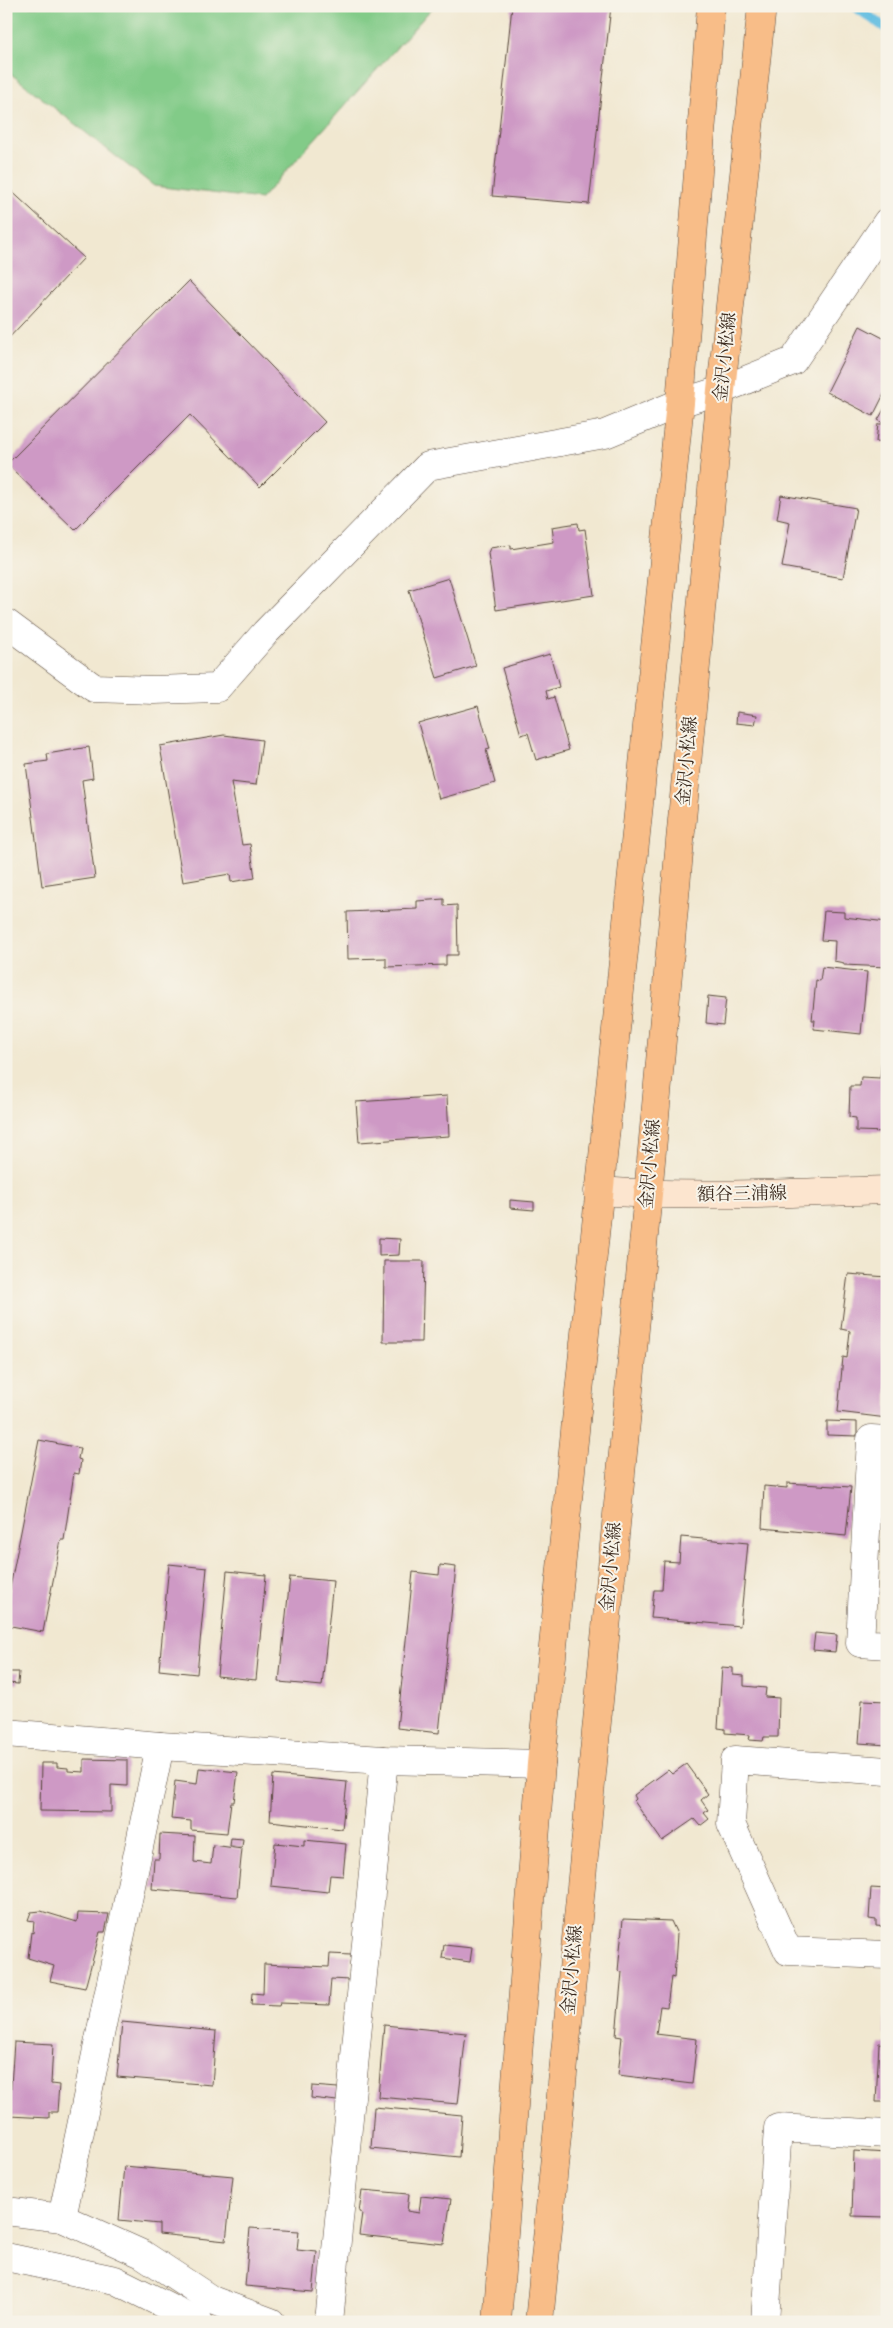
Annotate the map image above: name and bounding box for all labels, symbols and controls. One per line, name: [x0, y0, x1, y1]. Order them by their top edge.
street label: 金沢小松線: [709, 311, 741, 403]
street label: 金沢小松線: [672, 715, 702, 807]
street label: 金沢小松線: [635, 1118, 665, 1210]
street label: 額谷三浦線: [697, 1182, 787, 1206]
street label: 金沢小松線: [596, 1521, 626, 1613]
street label: 金沢小松線: [557, 1924, 587, 2016]

